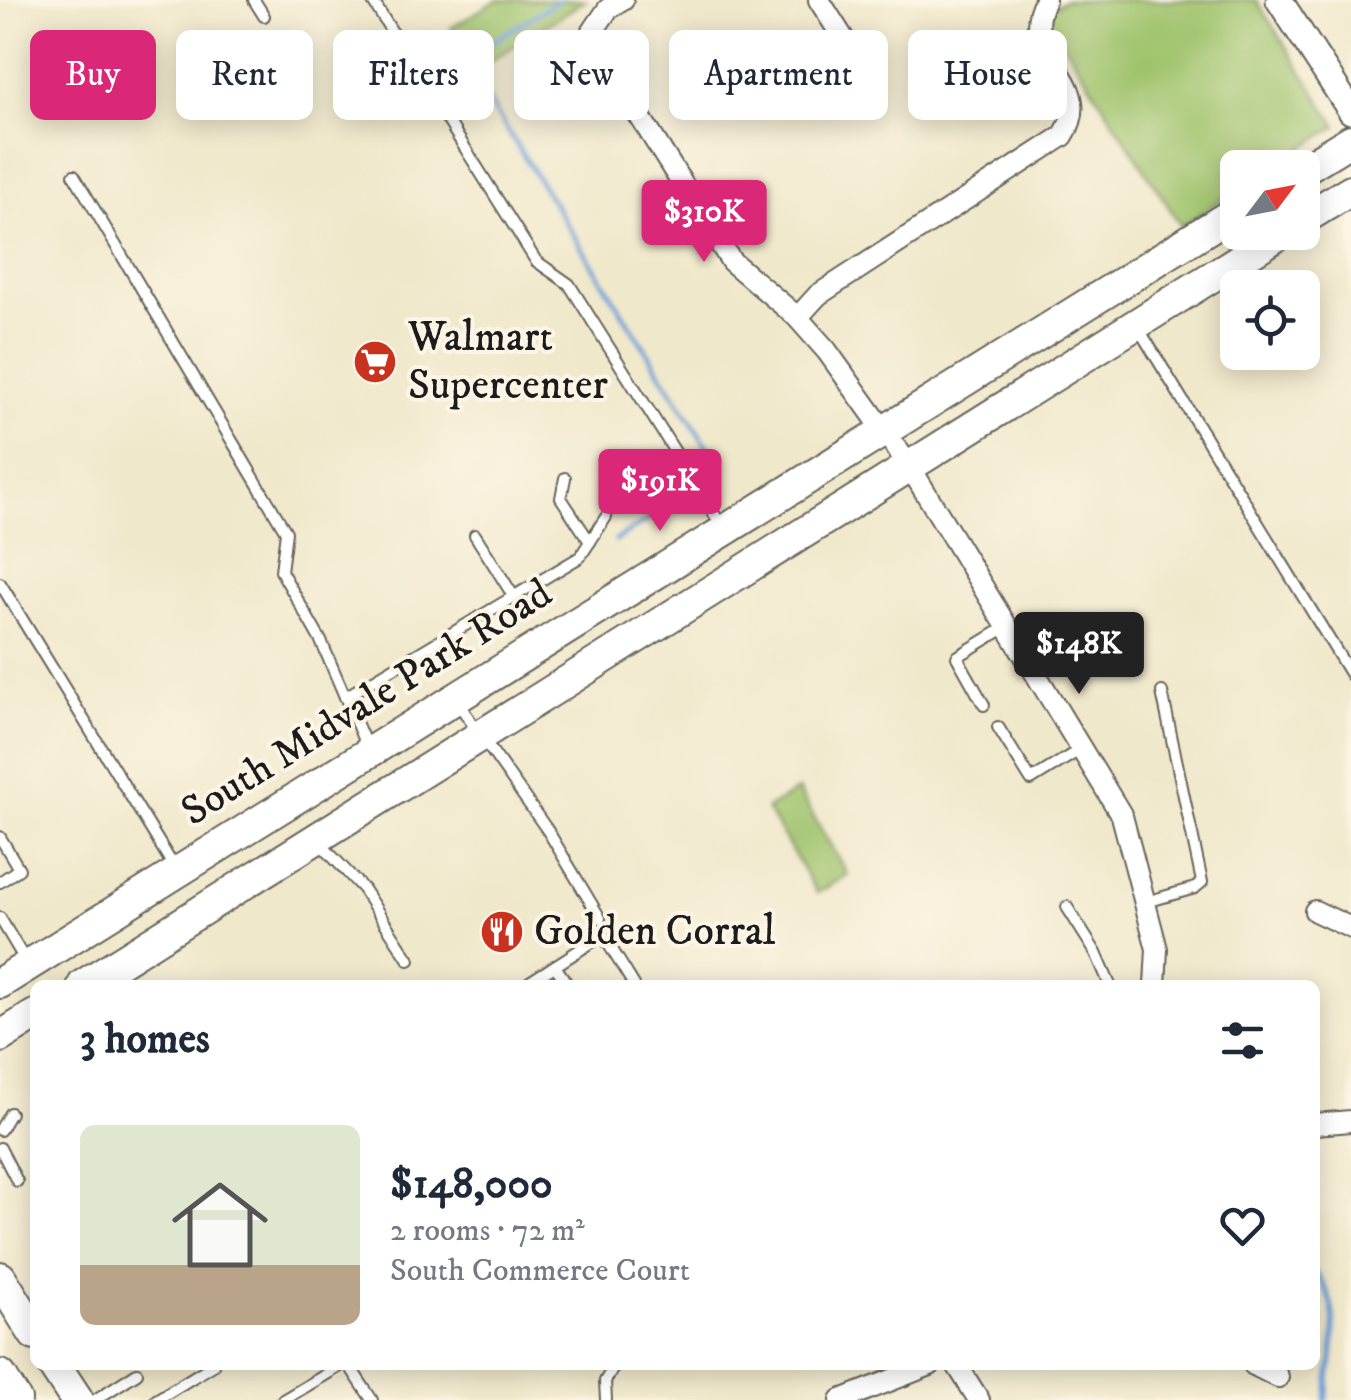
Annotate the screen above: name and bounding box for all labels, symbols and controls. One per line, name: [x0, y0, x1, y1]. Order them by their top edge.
chip: Buy: [30, 30, 156, 120]
chip: Rent: [176, 30, 313, 120]
chip: Filters: [333, 30, 494, 120]
chip: New: [514, 30, 649, 120]
chip: Apartment: [669, 30, 888, 120]
chip: House: [908, 30, 1067, 120]
north arrow: [1220, 150, 1320, 250]
map controls: [1220, 150, 1320, 370]
pin: $310K: [634, 180, 774, 265]
text: $310K: [664, 192, 744, 232]
button: locate: [1220, 270, 1320, 370]
place label: Walmart Supercenter: [407, 312, 608, 412]
supermarket icon: Walmart Supercenter: [352, 339, 398, 385]
pin: $191K: [590, 449, 730, 534]
text: $191K: [620, 461, 700, 501]
street label: South Midvale Park Road: [172, 568, 562, 838]
pin: $148K: [1009, 612, 1149, 697]
text: $148K: [1036, 624, 1122, 664]
place label: Golden Corral: [534, 906, 776, 958]
restaurant icon: Golden Corral: [479, 909, 525, 955]
icon: filters: [1215, 1013, 1270, 1068]
text: 3 homes: [80, 1014, 210, 1066]
text: $148,000: [390, 1159, 553, 1211]
icon: home: [160, 1165, 280, 1285]
icon: heart: [1215, 1198, 1270, 1253]
text: 2 rooms · 72 m²: [390, 1211, 585, 1251]
text: South Commerce Court: [390, 1251, 690, 1291]

